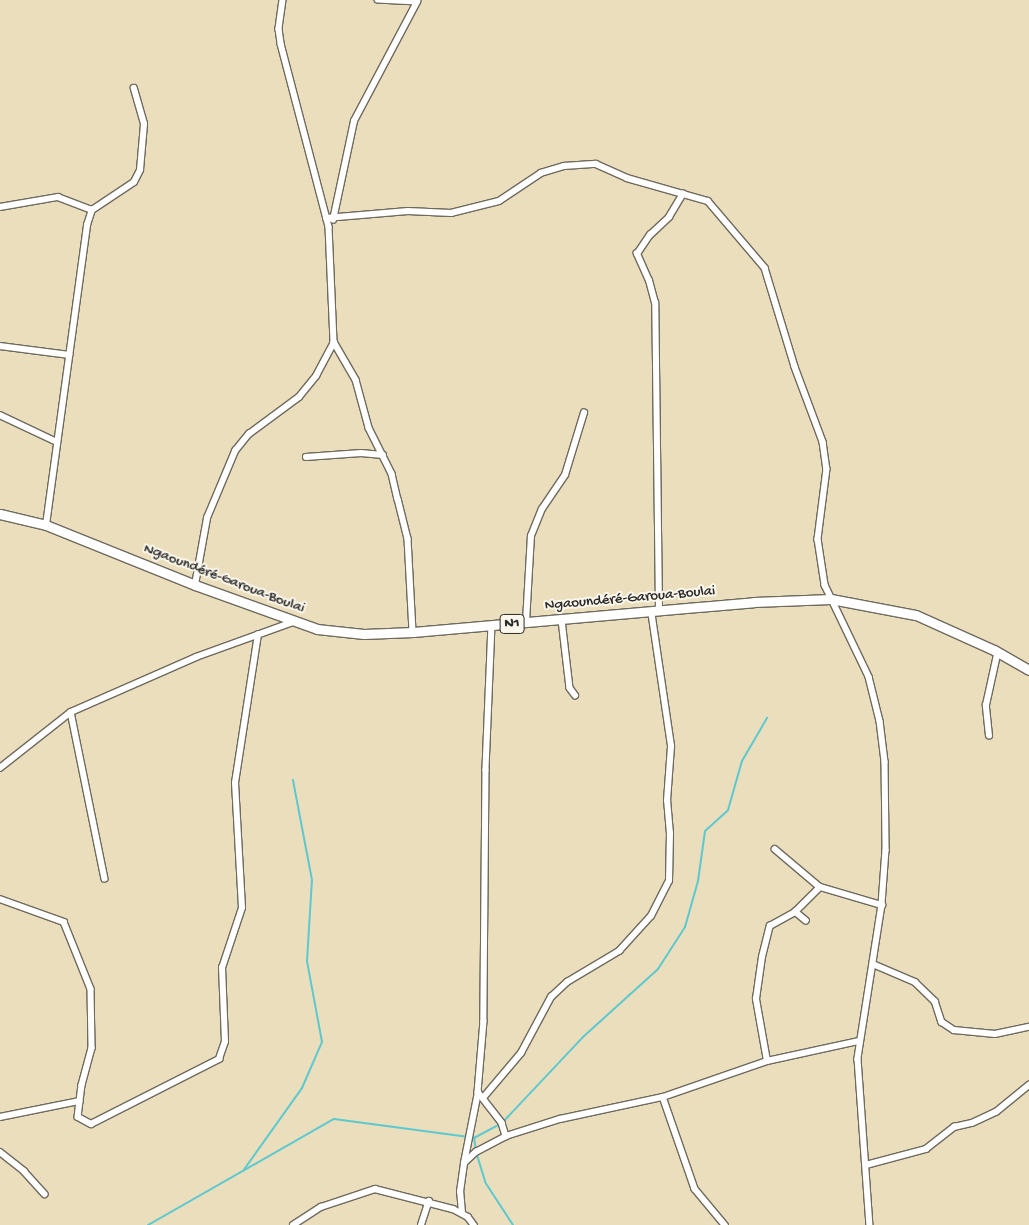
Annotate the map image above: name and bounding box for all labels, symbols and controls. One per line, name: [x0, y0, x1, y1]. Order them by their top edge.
street label: Ngaoundéré-Garoua-Boulai: [141, 540, 307, 618]
street label: Ngaoundéré-Garoua-Boulai: [544, 583, 716, 615]
road number: N1: [500, 612, 524, 636]

